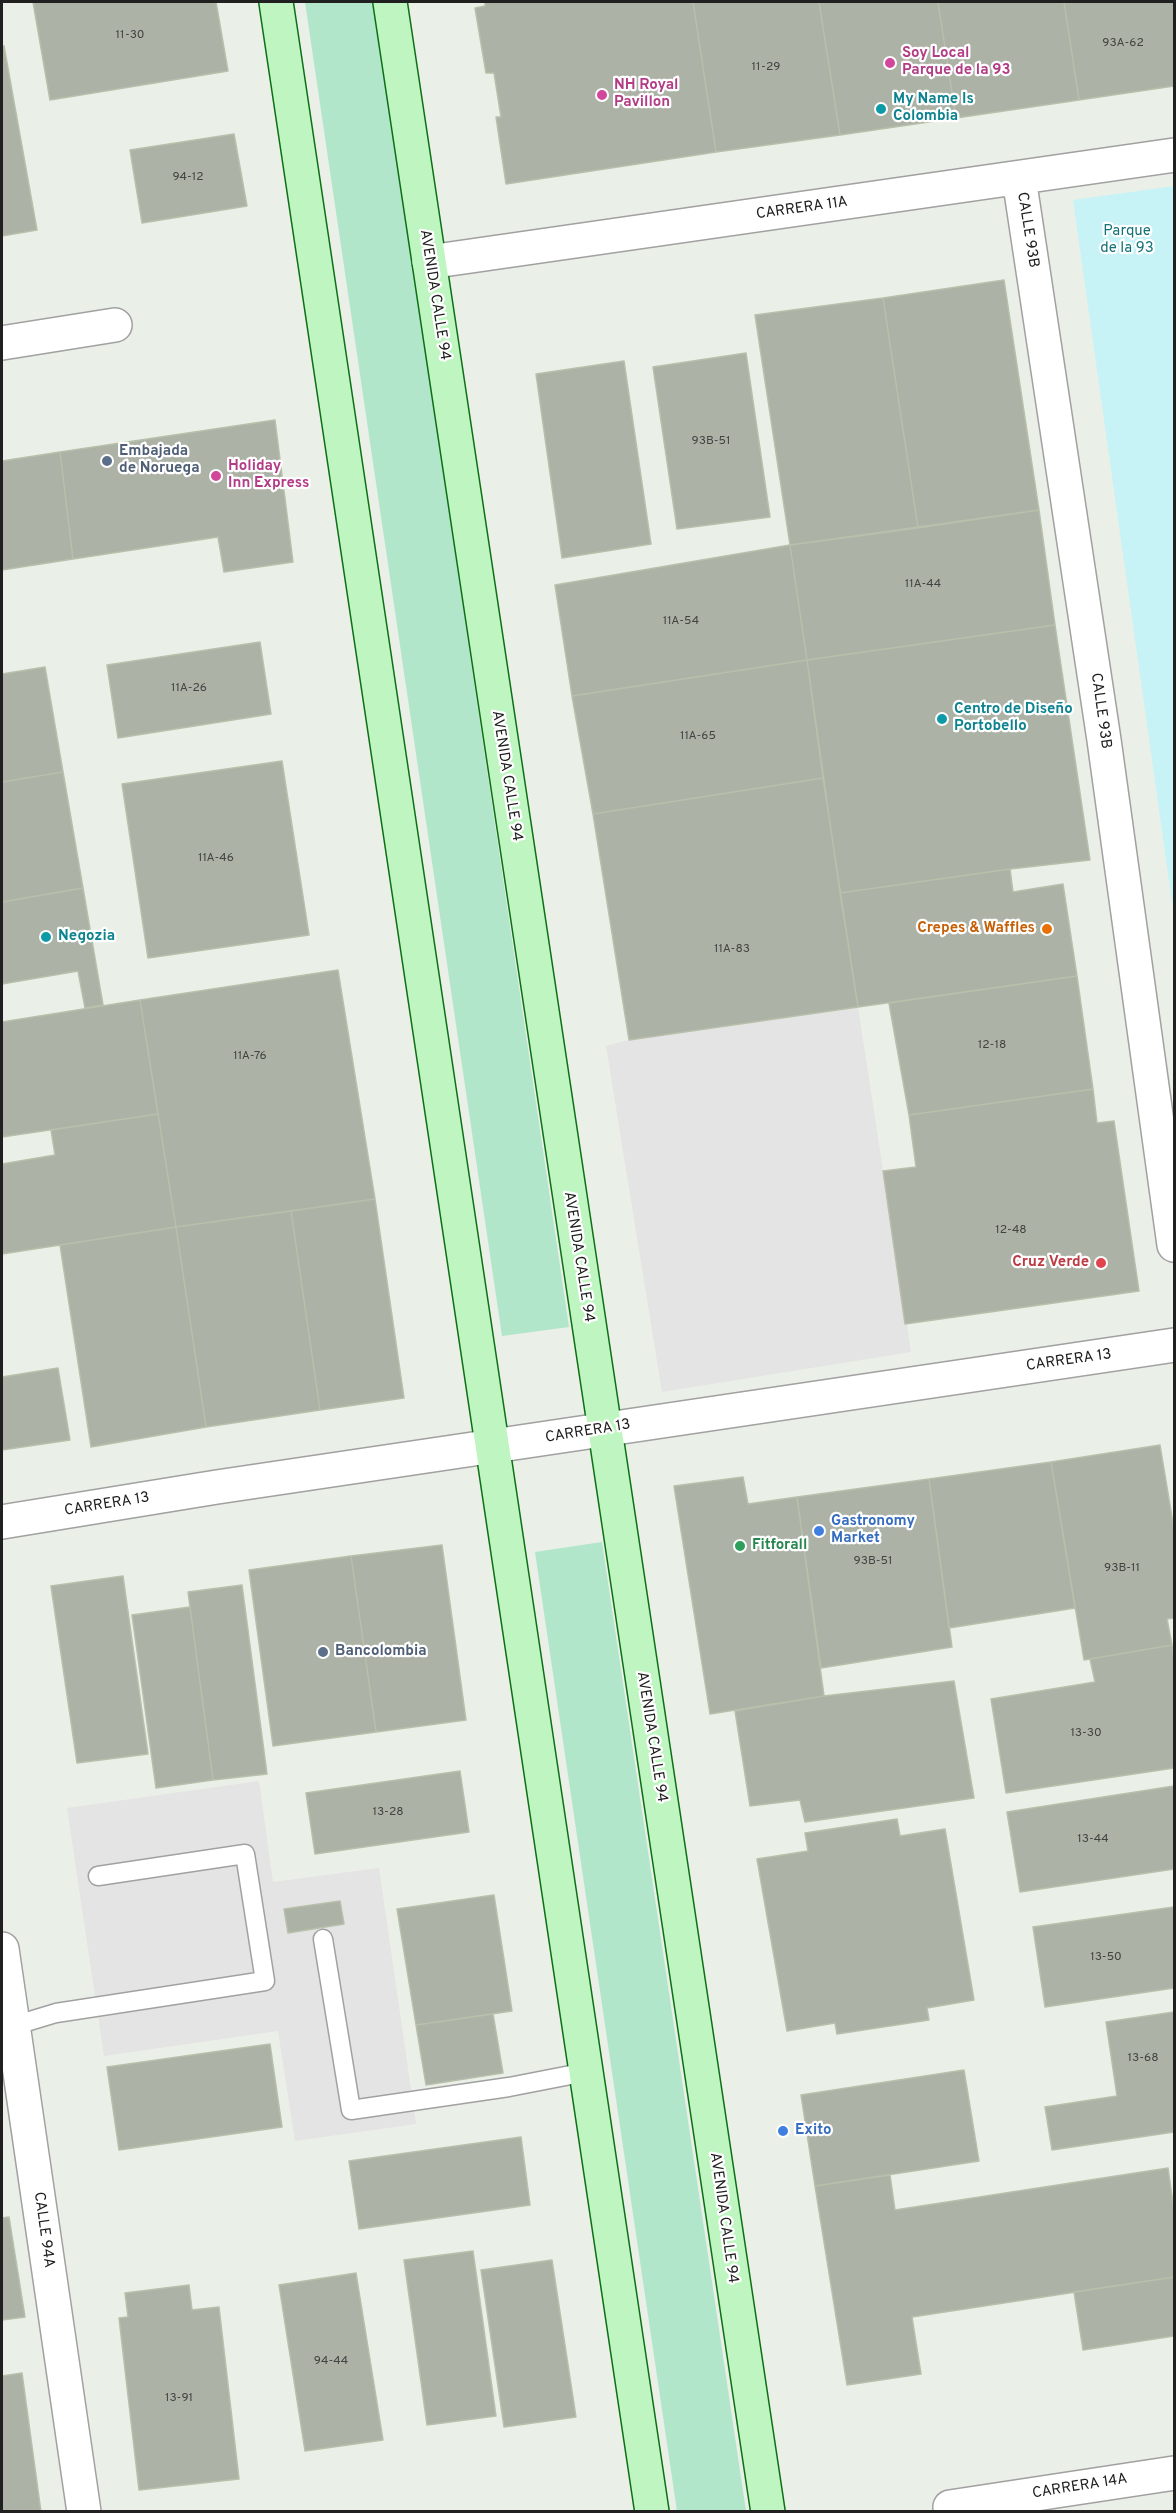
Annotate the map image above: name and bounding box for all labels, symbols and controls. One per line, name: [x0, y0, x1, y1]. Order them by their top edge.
house number: 11-30: [115, 29, 145, 43]
house number: 93A-62: [1102, 37, 1144, 51]
place label: Soy Local Parque de la 93: [902, 45, 1010, 80]
marker: Soy Local Parque de la 93: [883, 56, 897, 70]
house number: 11-29: [752, 61, 780, 75]
place label: NH Royal Pavillon: [614, 77, 678, 112]
marker: NH Royal Pavillon: [595, 88, 609, 102]
place label: My Name Is Colombia: [893, 91, 974, 126]
marker: My Name Is Colombia: [874, 102, 888, 116]
house number: 94-12: [172, 171, 204, 185]
street label: CALLE 93B: [1012, 191, 1042, 269]
street label: CARRERA 11A: [755, 194, 849, 224]
park label: Parque de la 93: [1100, 223, 1154, 258]
street label: AVENIDA CALLE 94: [415, 228, 453, 362]
house number: 93B-51: [692, 435, 730, 449]
place label: Embajada de Noruega: [119, 443, 200, 478]
marker: Embajada de Noruega: [100, 454, 114, 468]
place label: Holiday Inn Express: [228, 458, 309, 493]
marker: Holiday Inn Express: [209, 469, 223, 483]
house number: 11A-44: [905, 578, 941, 592]
house number: 11A-54: [663, 615, 699, 629]
street label: CALLE 93B: [1086, 672, 1114, 750]
house number: 11A-26: [171, 682, 207, 696]
place label: Centro de Diseño Portobello: [954, 701, 1073, 736]
street label: AVENIDA CALLE 94: [487, 709, 525, 843]
marker: Centro de Diseño Portobello: [935, 712, 949, 726]
house number: 11A-65: [680, 730, 716, 744]
house number: 11A-46: [198, 852, 234, 866]
place label: Crepes & Waffles: [917, 920, 1035, 938]
marker: Crepes & Waffles: [1040, 922, 1054, 936]
place label: Negozia: [58, 928, 115, 946]
marker: Negozia: [39, 930, 53, 944]
house number: 11A-83: [714, 943, 750, 957]
house number: 12-18: [978, 1039, 1006, 1053]
house number: 11A-76: [233, 1050, 267, 1064]
street label: AVENIDA CALLE 94: [559, 1190, 597, 1324]
house number: 12-48: [995, 1224, 1027, 1238]
place label: Cruz Verde: [1012, 1254, 1089, 1272]
marker: Cruz Verde: [1094, 1256, 1108, 1270]
street label: CARRERA 13: [1025, 1346, 1113, 1376]
street label: CARRERA 13: [544, 1416, 632, 1448]
street label: CARRERA 13: [63, 1489, 151, 1521]
place label: Gastronomy Market: [831, 1513, 915, 1548]
marker: Gastronomy Market: [812, 1524, 826, 1538]
place label: Fitforall: [752, 1537, 807, 1555]
marker: Fitforall: [733, 1539, 747, 1553]
house number: 93B-51: [854, 1555, 892, 1569]
house number: 93B-11: [1104, 1562, 1140, 1576]
place label: Bancolombia: [335, 1643, 427, 1661]
marker: Bancolombia: [316, 1645, 330, 1659]
street label: AVENIDA CALLE 94: [632, 1670, 670, 1804]
house number: 13-30: [1070, 1727, 1102, 1741]
house number: 13-28: [372, 1806, 404, 1820]
house number: 13-44: [1077, 1833, 1109, 1847]
house number: 13-50: [1090, 1951, 1122, 1965]
house number: 13-68: [1128, 2052, 1158, 2066]
place label: Exito: [795, 2122, 832, 2140]
marker: Exito: [776, 2124, 790, 2138]
street label: AVENIDA CALLE 94: [705, 2151, 741, 2285]
street label: CALLE 94A: [29, 2191, 57, 2269]
house number: 94-44: [314, 2355, 348, 2369]
house number: 13-91: [165, 2392, 193, 2406]
street label: CARRERA 14A: [1031, 2471, 1129, 2503]

